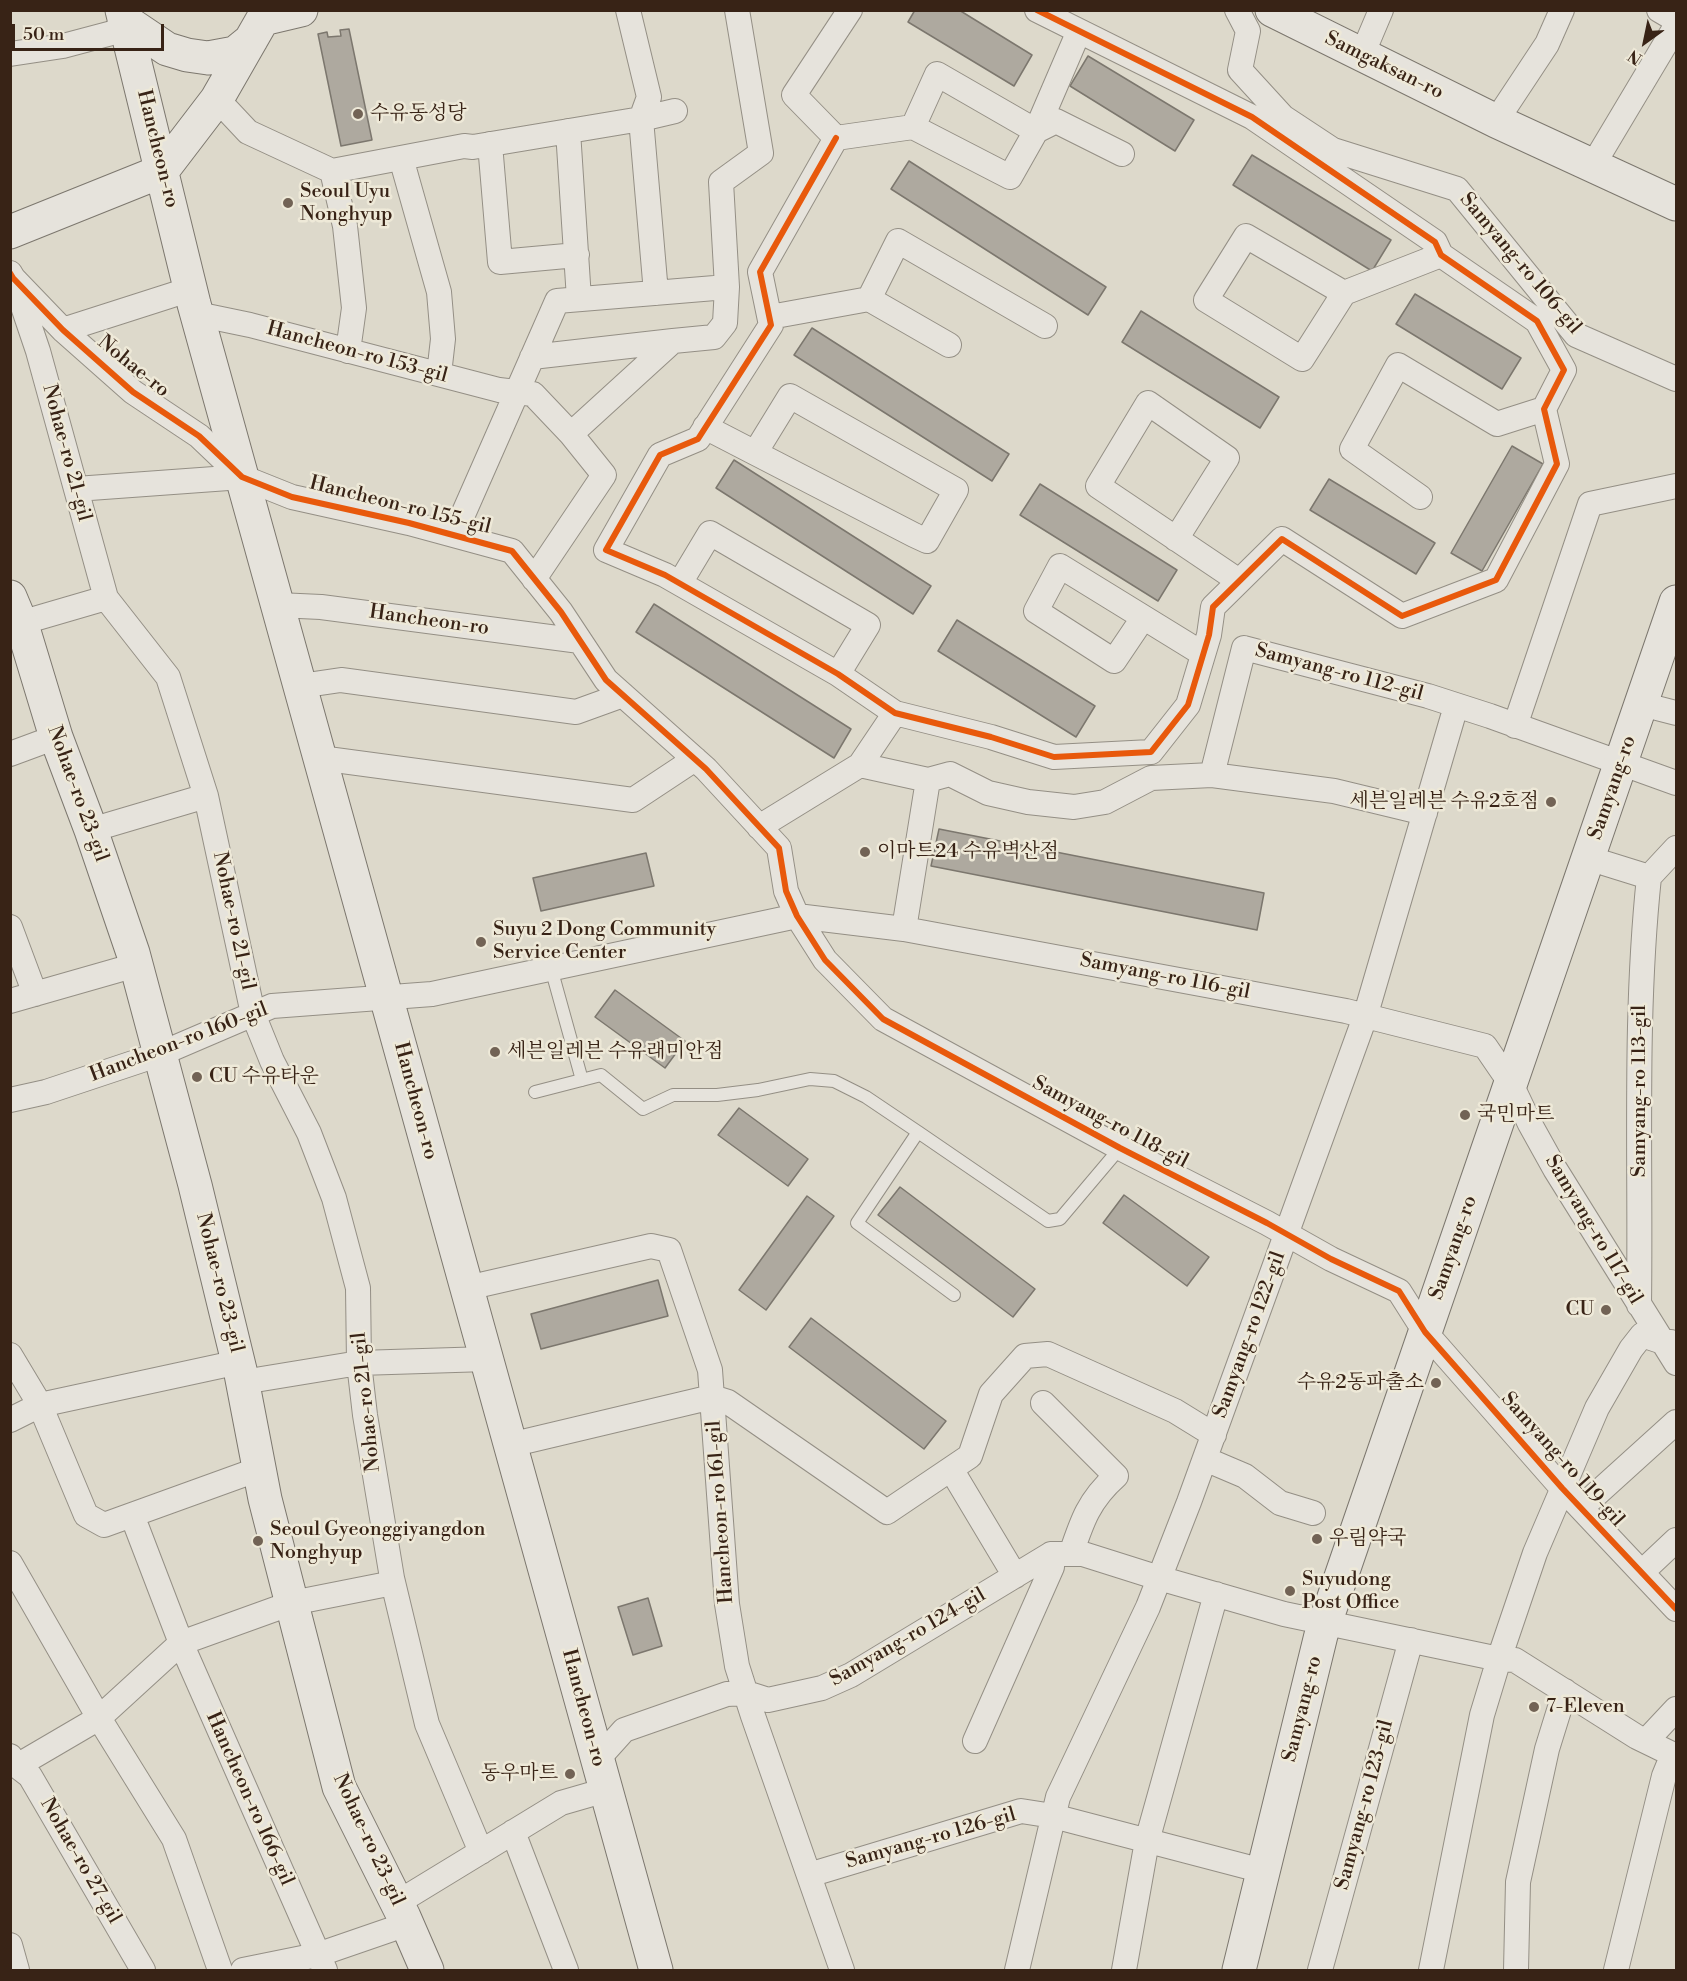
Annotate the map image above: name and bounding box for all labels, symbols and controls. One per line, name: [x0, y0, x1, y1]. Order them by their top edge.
scale bar: [15, 12, 166, 50]
north arrow: [1615, 12, 1675, 72]
text: 50 m: [23, 23, 64, 46]
street label: Samgaksan-ro: [1321, 27, 1447, 105]
text: N: [1624, 45, 1646, 69]
street label: Hancheon-ro: [131, 88, 183, 210]
place label: 수유동성당: [370, 102, 467, 126]
marker: 수유동성당: [351, 107, 365, 121]
place label: Seoul Uyu Nonghyup: [300, 180, 393, 227]
street label: Samyang-ro 106-gil: [1454, 189, 1586, 339]
marker: Seoul Uyu Nonghyup: [281, 196, 295, 210]
street label: Hancheon-ro 153-gil: [264, 317, 450, 389]
street label: Nohae-ro: [92, 331, 174, 403]
street label: Nohae-ro 21-gil: [36, 382, 96, 524]
street label: Hancheon-ro 155-gil: [307, 472, 493, 540]
street label: Hancheon-ro: [368, 601, 490, 641]
street label: Samyang-ro 112-gil: [1252, 639, 1426, 707]
street label: Nohae-ro 23-gil: [41, 723, 113, 865]
street label: Samyang-ro: [1584, 733, 1642, 843]
place label: 세븐일레븐 수유2호점: [1350, 790, 1539, 814]
marker: 세븐일레븐 수유2호점: [1544, 795, 1558, 809]
place label: 이마트24 수유벽산점: [877, 840, 1059, 864]
marker: 이마트24 수유벽산점: [858, 845, 872, 859]
street label: Nohae-ro 21-gil: [207, 850, 259, 992]
place label: Suyu 2 Dong Community Service Center: [493, 918, 716, 965]
marker: Suyu 2 Dong Community Service Center: [474, 935, 488, 949]
street label: Samyang-ro 116-gil: [1078, 949, 1252, 1005]
street label: Hancheon-ro 160-gil: [87, 998, 271, 1088]
street label: Samyang-ro 113-gil: [1628, 1005, 1652, 1177]
street label: Hancheon-ro: [388, 1040, 442, 1162]
place label: 세븐일레븐 수유래미안점: [507, 1040, 724, 1064]
marker: 세븐일레븐 수유래미안점: [488, 1045, 502, 1059]
place label: CU 수유타운: [209, 1065, 319, 1089]
marker: CU 수유타운: [190, 1070, 204, 1084]
street label: Samyang-ro 118-gil: [1028, 1072, 1192, 1174]
place label: 국민마트: [1477, 1103, 1554, 1127]
marker: 국민마트: [1458, 1108, 1472, 1122]
street label: Samyang-ro 117-gil: [1539, 1151, 1647, 1309]
street label: Samyang-ro: [1425, 1193, 1483, 1303]
street label: Nohae-ro 23-gil: [190, 1211, 248, 1355]
street label: Samyang-ro 122-gil: [1209, 1249, 1291, 1421]
place label: CU: [1566, 1298, 1594, 1322]
marker: CU: [1599, 1303, 1613, 1317]
street label: Nohae-ro 21-gil: [348, 1331, 386, 1473]
place label: 수유2동파출소: [1297, 1371, 1424, 1395]
marker: 수유2동파출소: [1429, 1376, 1443, 1390]
street label: Samyang-ro 119-gil: [1495, 1388, 1629, 1532]
street label: Hancheon-ro 161-gil: [703, 1420, 739, 1604]
place label: Seoul Gyeonggiyangdon Nonghyup: [270, 1518, 486, 1565]
place label: 우림약국: [1329, 1527, 1406, 1551]
marker: 우림약국: [1310, 1532, 1324, 1546]
marker: Seoul Gyeonggiyangdon Nonghyup: [251, 1534, 265, 1548]
place label: Suyudong Post Office: [1302, 1568, 1399, 1615]
street label: Samyang-ro 124-gil: [826, 1584, 990, 1692]
marker: Suyudong Post Office: [1283, 1584, 1297, 1598]
street label: Hancheon-ro: [556, 1647, 610, 1769]
street label: Samyang-ro: [1278, 1653, 1328, 1765]
place label: 7-Eleven: [1546, 1695, 1625, 1719]
marker: 7-Eleven: [1527, 1700, 1541, 1714]
street label: Hancheon-ro 166-gil: [200, 1708, 298, 1890]
street label: Samyang-ro 123-gil: [1331, 1717, 1399, 1893]
place label: 동우마트: [481, 1762, 558, 1786]
marker: 동우마트: [563, 1767, 577, 1781]
street label: Nohae-ro 23-gil: [327, 1770, 409, 1910]
street label: Nohae-ro 27-gil: [34, 1794, 126, 1928]
street label: Samyang-ro 126-gil: [843, 1803, 1019, 1875]

